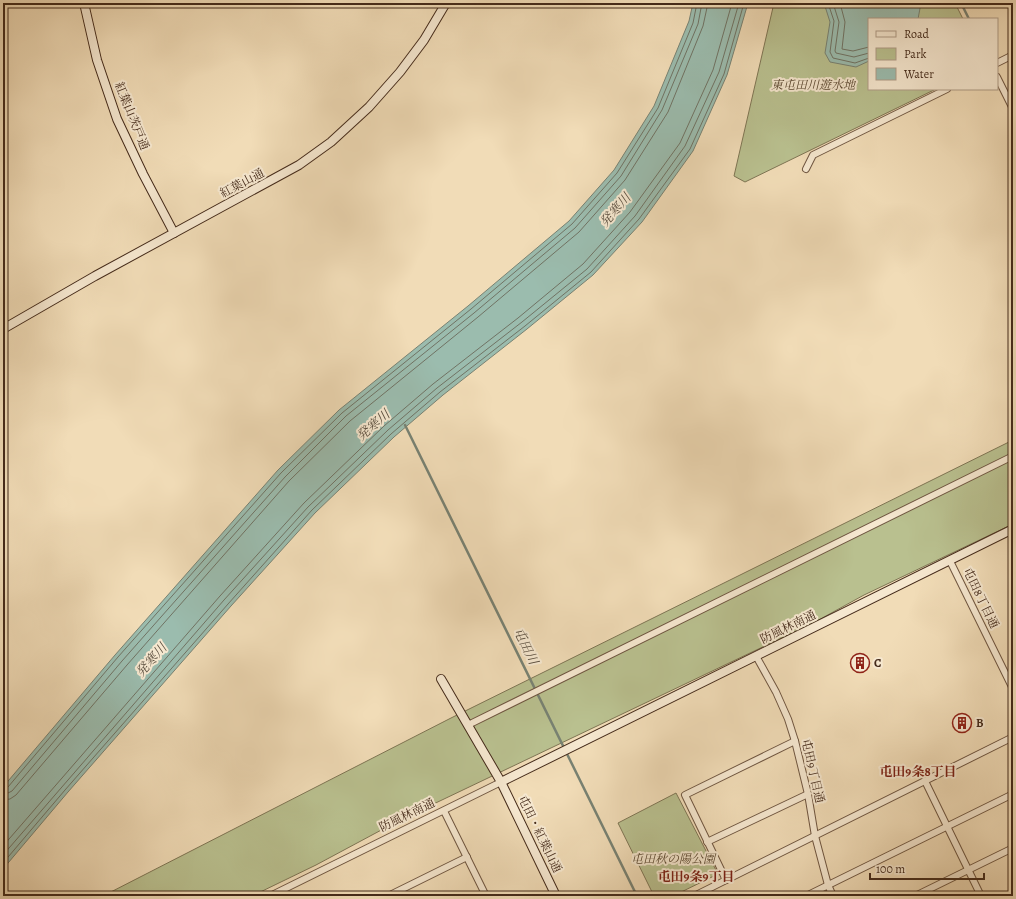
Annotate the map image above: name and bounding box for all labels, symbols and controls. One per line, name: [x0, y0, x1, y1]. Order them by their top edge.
legend: [868, 18, 998, 90]
text: Road: [904, 26, 930, 42]
text: Park: [904, 46, 927, 62]
text: Water: [903, 66, 934, 82]
park label: 東屯田川遊水地: [771, 77, 857, 93]
street label: 紅葉山茨戸通: [111, 80, 153, 152]
street label: 紅葉山通: [217, 165, 267, 201]
water label: 発寒川: [596, 188, 636, 230]
water label: 発寒川: [353, 404, 395, 444]
street label: 屯田8丁目通: [959, 565, 1003, 631]
street label: 防風林南通: [758, 607, 818, 647]
water label: 屯田川: [510, 625, 543, 669]
water label: 発寒川: [132, 638, 172, 680]
building icon: C: [849, 652, 871, 674]
place label: C: [874, 655, 881, 671]
building icon: B: [951, 712, 973, 734]
place label: B: [976, 715, 984, 731]
street label: 屯田9丁目通: [798, 737, 828, 805]
district label: 屯田9条8丁目: [879, 763, 957, 780]
street label: 屯田・紅葉山通: [514, 793, 566, 875]
street label: 防風林南通: [377, 795, 437, 835]
park label: 屯田秋の陽公園: [631, 851, 717, 867]
scale bar: [870, 855, 984, 881]
text: 100 m: [876, 861, 905, 877]
district label: 屯田9条9丁目: [657, 868, 735, 885]

